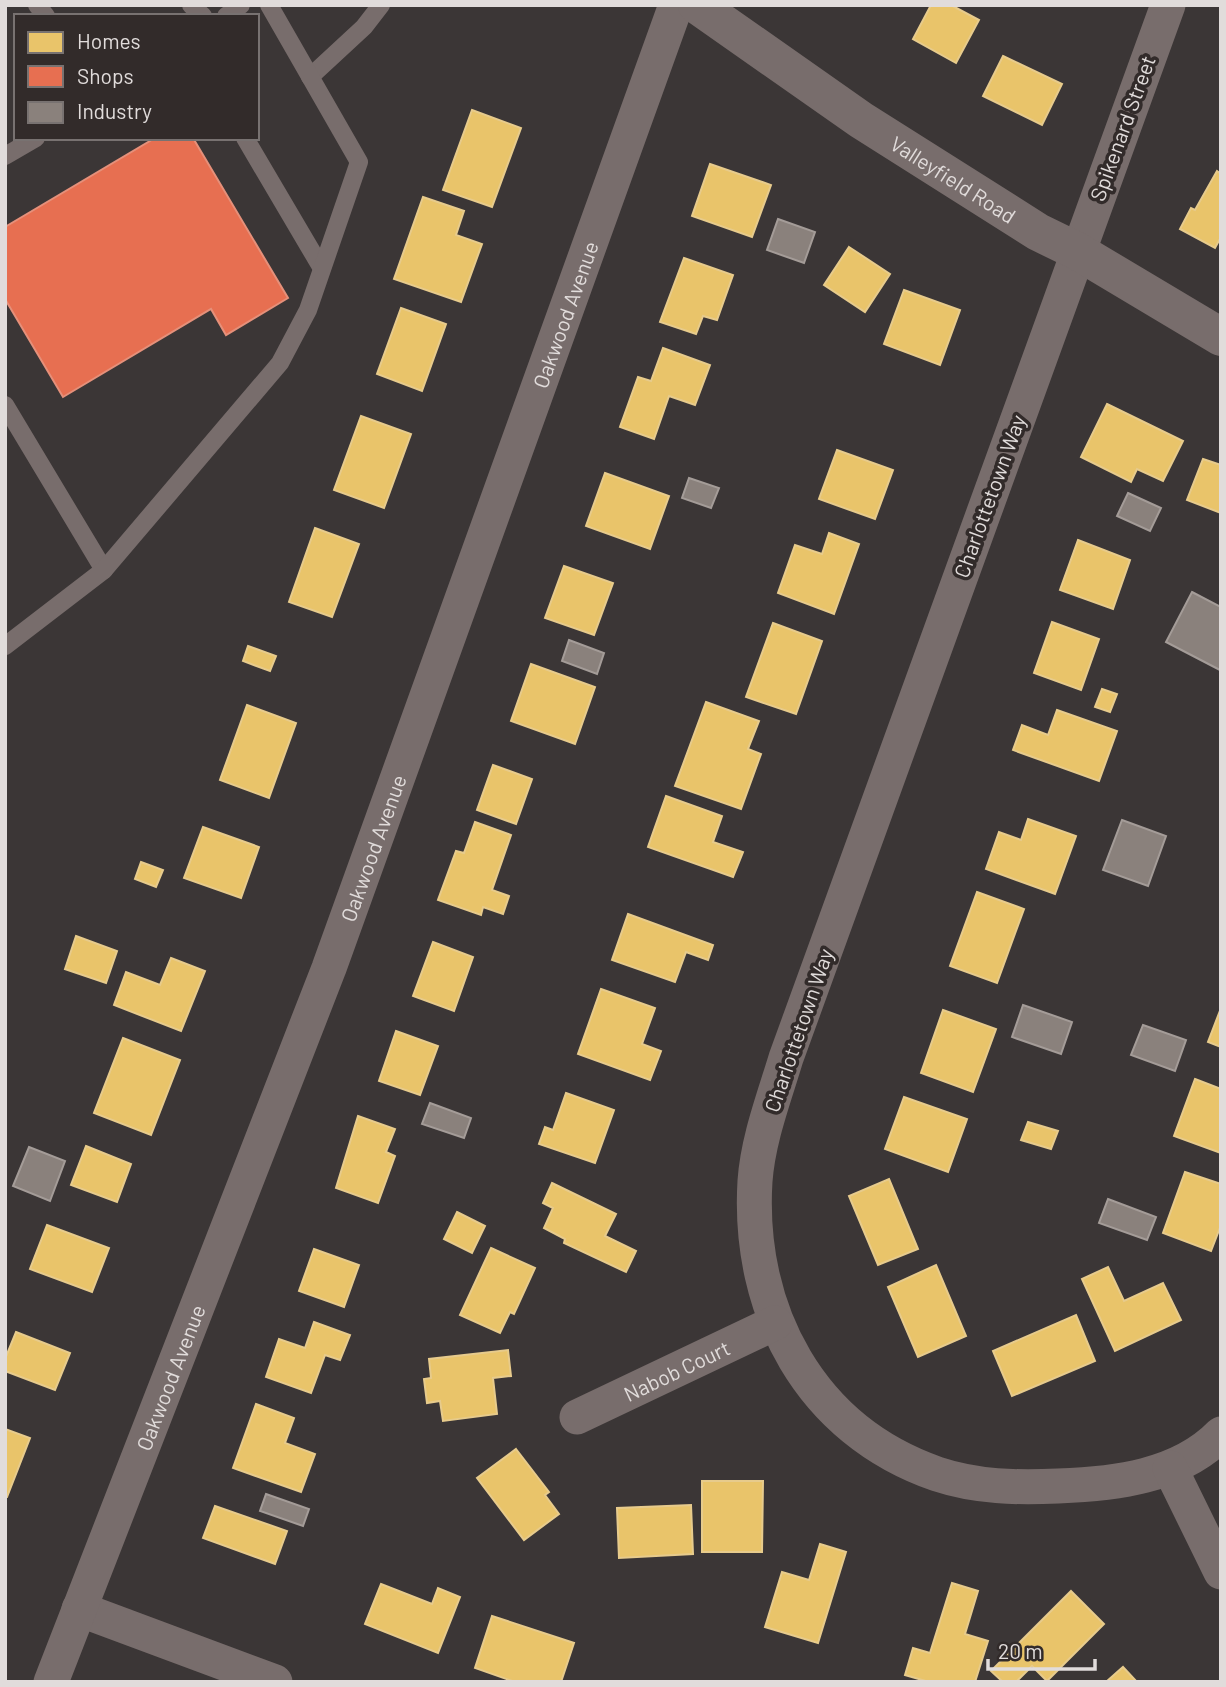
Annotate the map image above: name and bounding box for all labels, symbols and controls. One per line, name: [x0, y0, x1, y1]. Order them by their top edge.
legend: [14, 14, 259, 140]
text: Homes: [77, 28, 141, 53]
street label: Spikenard Street: [1084, 52, 1160, 204]
text: Shops: [77, 63, 134, 88]
text: Industry: [77, 98, 152, 123]
street label: Valleyfield Road: [886, 130, 1021, 228]
street label: Oakwood Avenue: [527, 238, 602, 391]
street label: Charlottetown Way: [948, 411, 1030, 581]
street label: Oakwood Avenue: [334, 771, 410, 925]
street label: Charlottetown Way: [758, 945, 838, 1115]
street label: Oakwood Avenue: [130, 1301, 209, 1454]
street label: Nabob Court: [619, 1334, 733, 1406]
scale bar: [988, 1628, 1095, 1672]
text: 20 m: [998, 1638, 1043, 1663]

